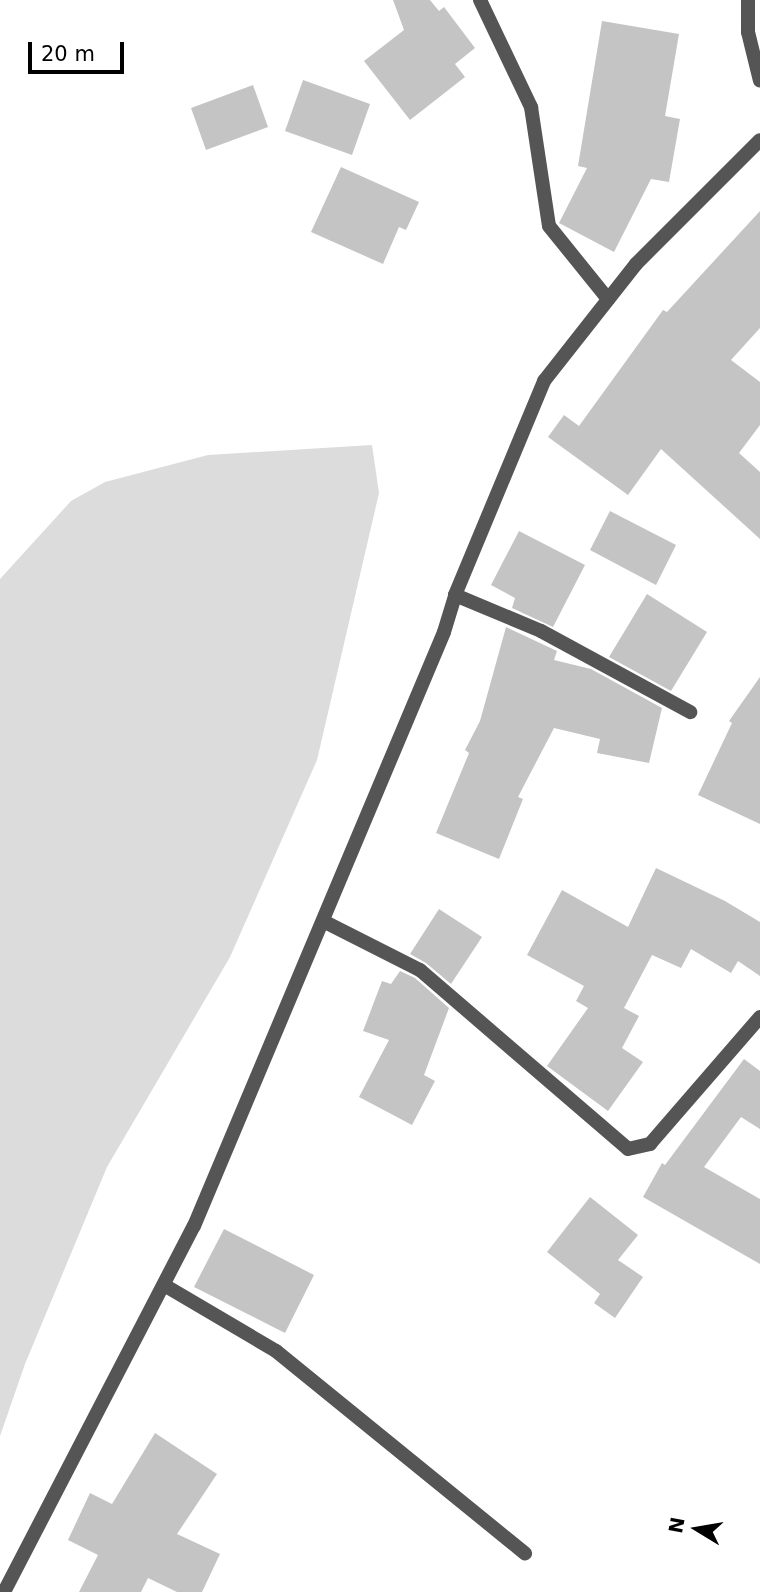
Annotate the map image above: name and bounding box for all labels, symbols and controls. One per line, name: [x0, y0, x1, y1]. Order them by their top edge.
scale bar: [32, 28, 128, 72]
text: 20 m: [41, 42, 95, 66]
north arrow: [662, 1494, 732, 1564]
text: N: [664, 1515, 689, 1535]

